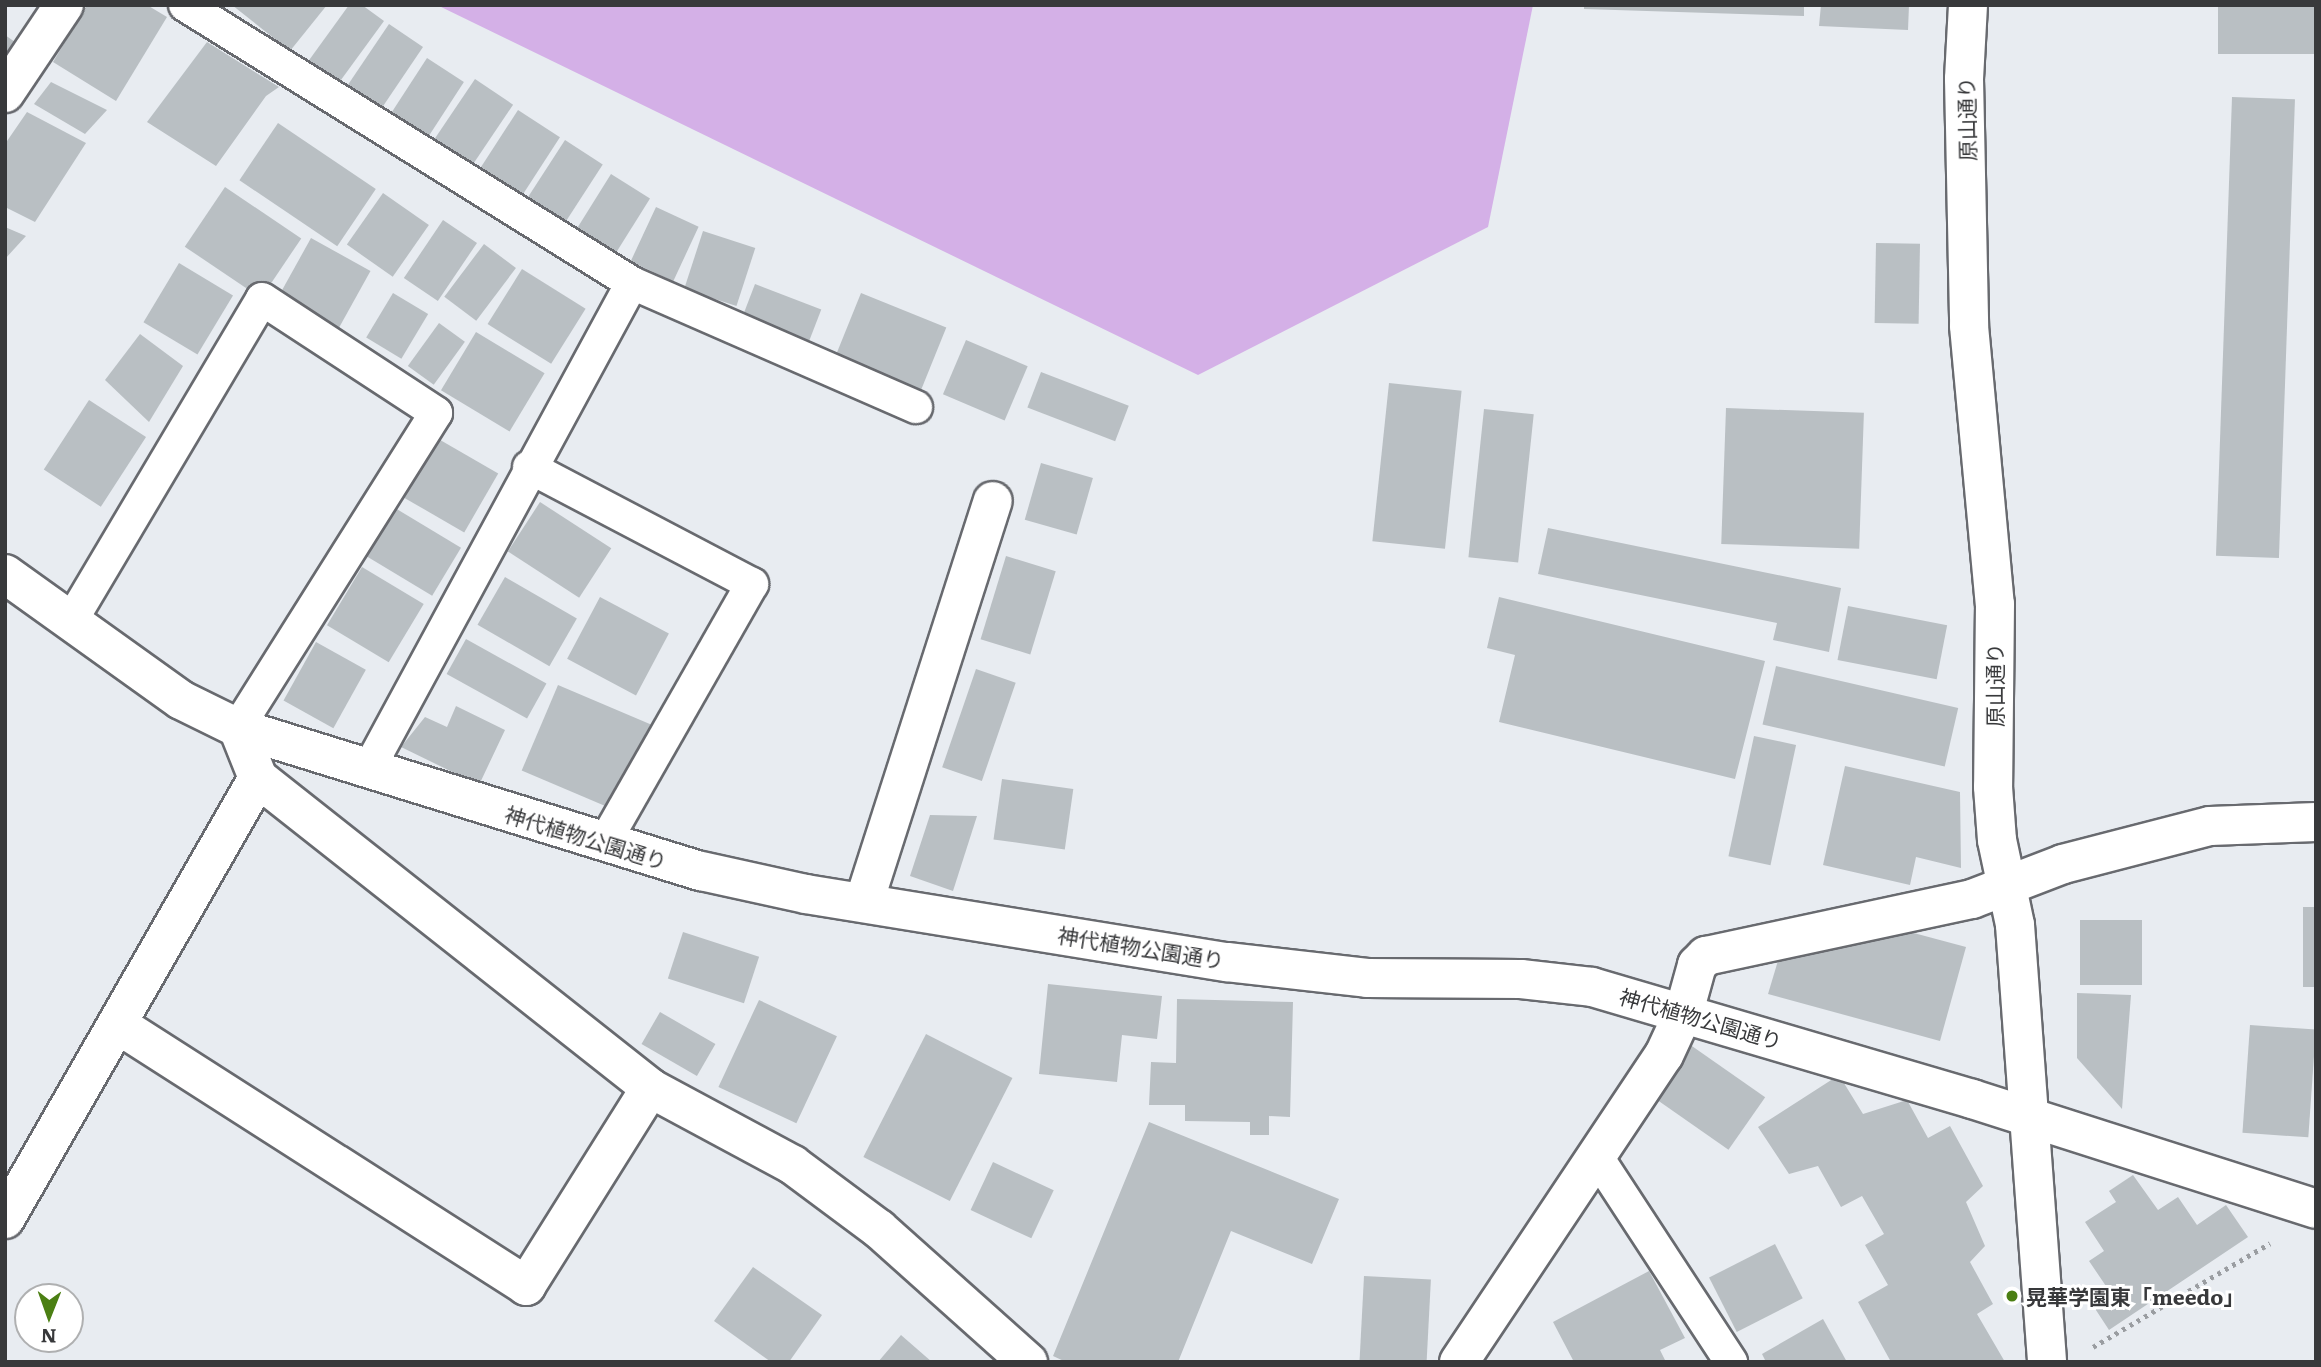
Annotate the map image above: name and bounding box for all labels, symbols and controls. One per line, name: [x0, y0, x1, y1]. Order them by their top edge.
street label: 原山通り: [1953, 77, 1979, 161]
street label: 原山通り: [1981, 643, 2007, 727]
street label: 神代植物公園通り: [502, 800, 670, 874]
street label: 神代植物公園通り: [1056, 921, 1226, 973]
street label: 神代植物公園通り: [1617, 983, 1785, 1053]
north arrow: [14, 1283, 84, 1353]
place label: 晃華学園東「meedo」: [2026, 1283, 2244, 1309]
marker: 晃華学園東「meedo」: [2004, 1288, 2020, 1304]
text: N: [40, 1323, 57, 1351]

